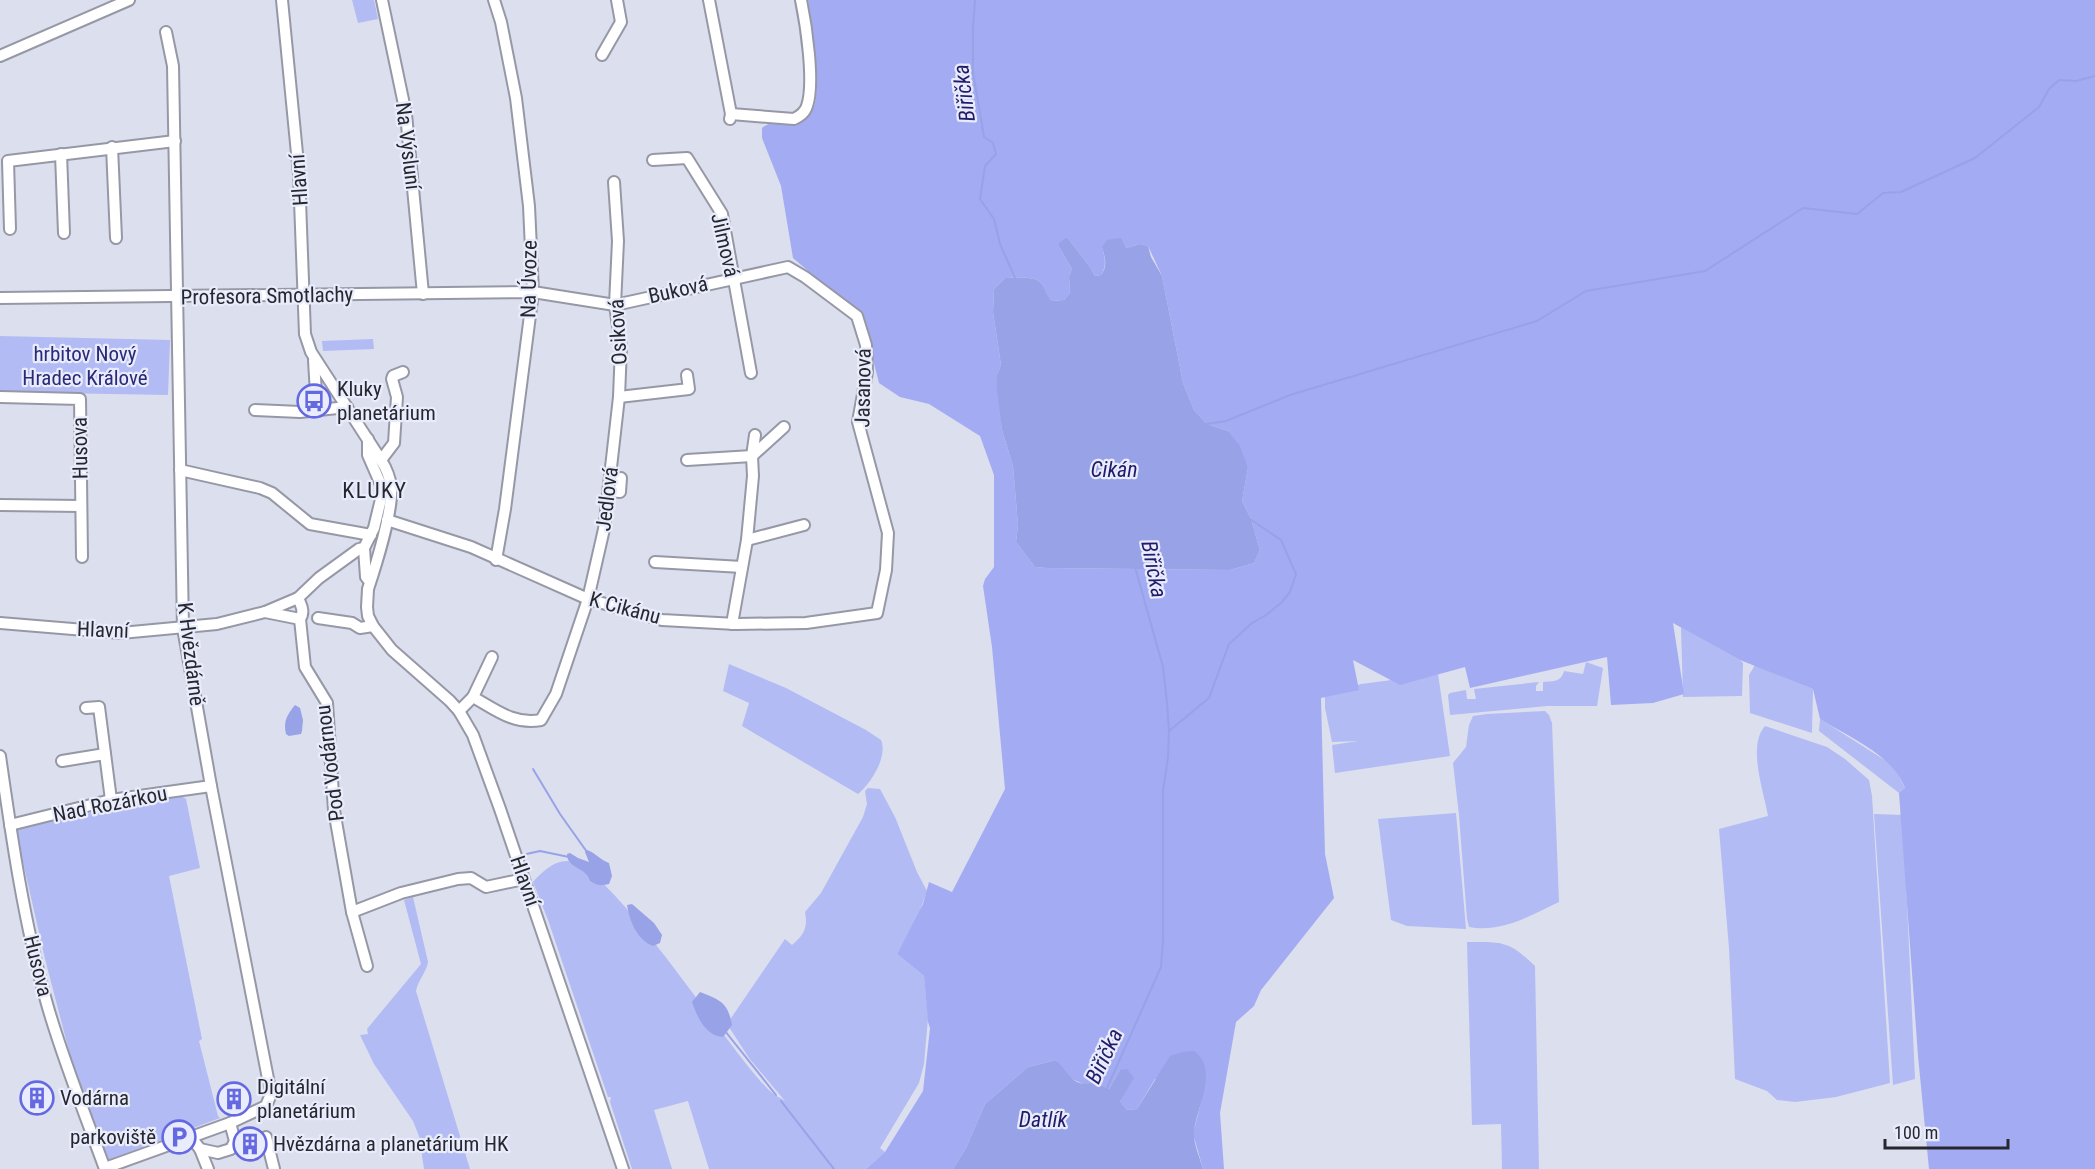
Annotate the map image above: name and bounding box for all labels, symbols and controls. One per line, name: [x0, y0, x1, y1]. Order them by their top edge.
water label: Biřička: [948, 63, 980, 123]
street label: Na Výsluní: [391, 101, 425, 192]
street label: Hlavní: [285, 152, 313, 207]
street label: Jilmová: [706, 211, 744, 279]
street label: Na Úvoze: [516, 240, 542, 318]
street label: Buková: [646, 272, 710, 308]
street label: Profesora Smotlachy: [181, 282, 354, 310]
street label: Osiková: [604, 299, 632, 365]
park label: hrbitov Nový Hradec Králové: [22, 342, 148, 390]
street label: Jasanová: [850, 348, 876, 428]
place label: Kluky planetárium: [337, 377, 436, 425]
bus stop icon: Kluky planetárium: [296, 383, 332, 419]
street label: Husova: [67, 417, 93, 479]
water label: Cikán: [1090, 457, 1138, 482]
street label: Jedlová: [591, 466, 623, 532]
district label: KLUKY: [342, 478, 408, 503]
water label: Biřička: [1136, 538, 1172, 600]
street label: K Cikánu: [587, 587, 663, 629]
street label: K Hvězdárně: [173, 601, 209, 707]
street label: Hlavní: [77, 617, 130, 643]
street label: Pod Vodárnou: [311, 704, 349, 822]
street label: Nad Rozárkou: [51, 781, 169, 827]
street label: Hlavní: [505, 853, 545, 910]
street label: Husova: [19, 933, 57, 999]
water label: Biřička: [1080, 1025, 1128, 1087]
place label: Digitální planetárium: [257, 1075, 356, 1123]
building icon: Vodárna: [19, 1080, 55, 1116]
building icon: Digitální planetárium: [216, 1081, 252, 1117]
place label: Vodárna: [60, 1086, 129, 1110]
water label: Datlík: [1019, 1107, 1068, 1132]
scale bar: [1885, 1112, 2008, 1150]
parking icon: parkoviště: [161, 1119, 197, 1155]
text: 100 m: [1894, 1122, 1938, 1143]
place label: parkoviště: [70, 1125, 156, 1149]
building icon: Hvězdárna a planetárium HK: [232, 1126, 268, 1162]
place label: Hvězdárna a planetárium HK: [273, 1132, 509, 1156]

